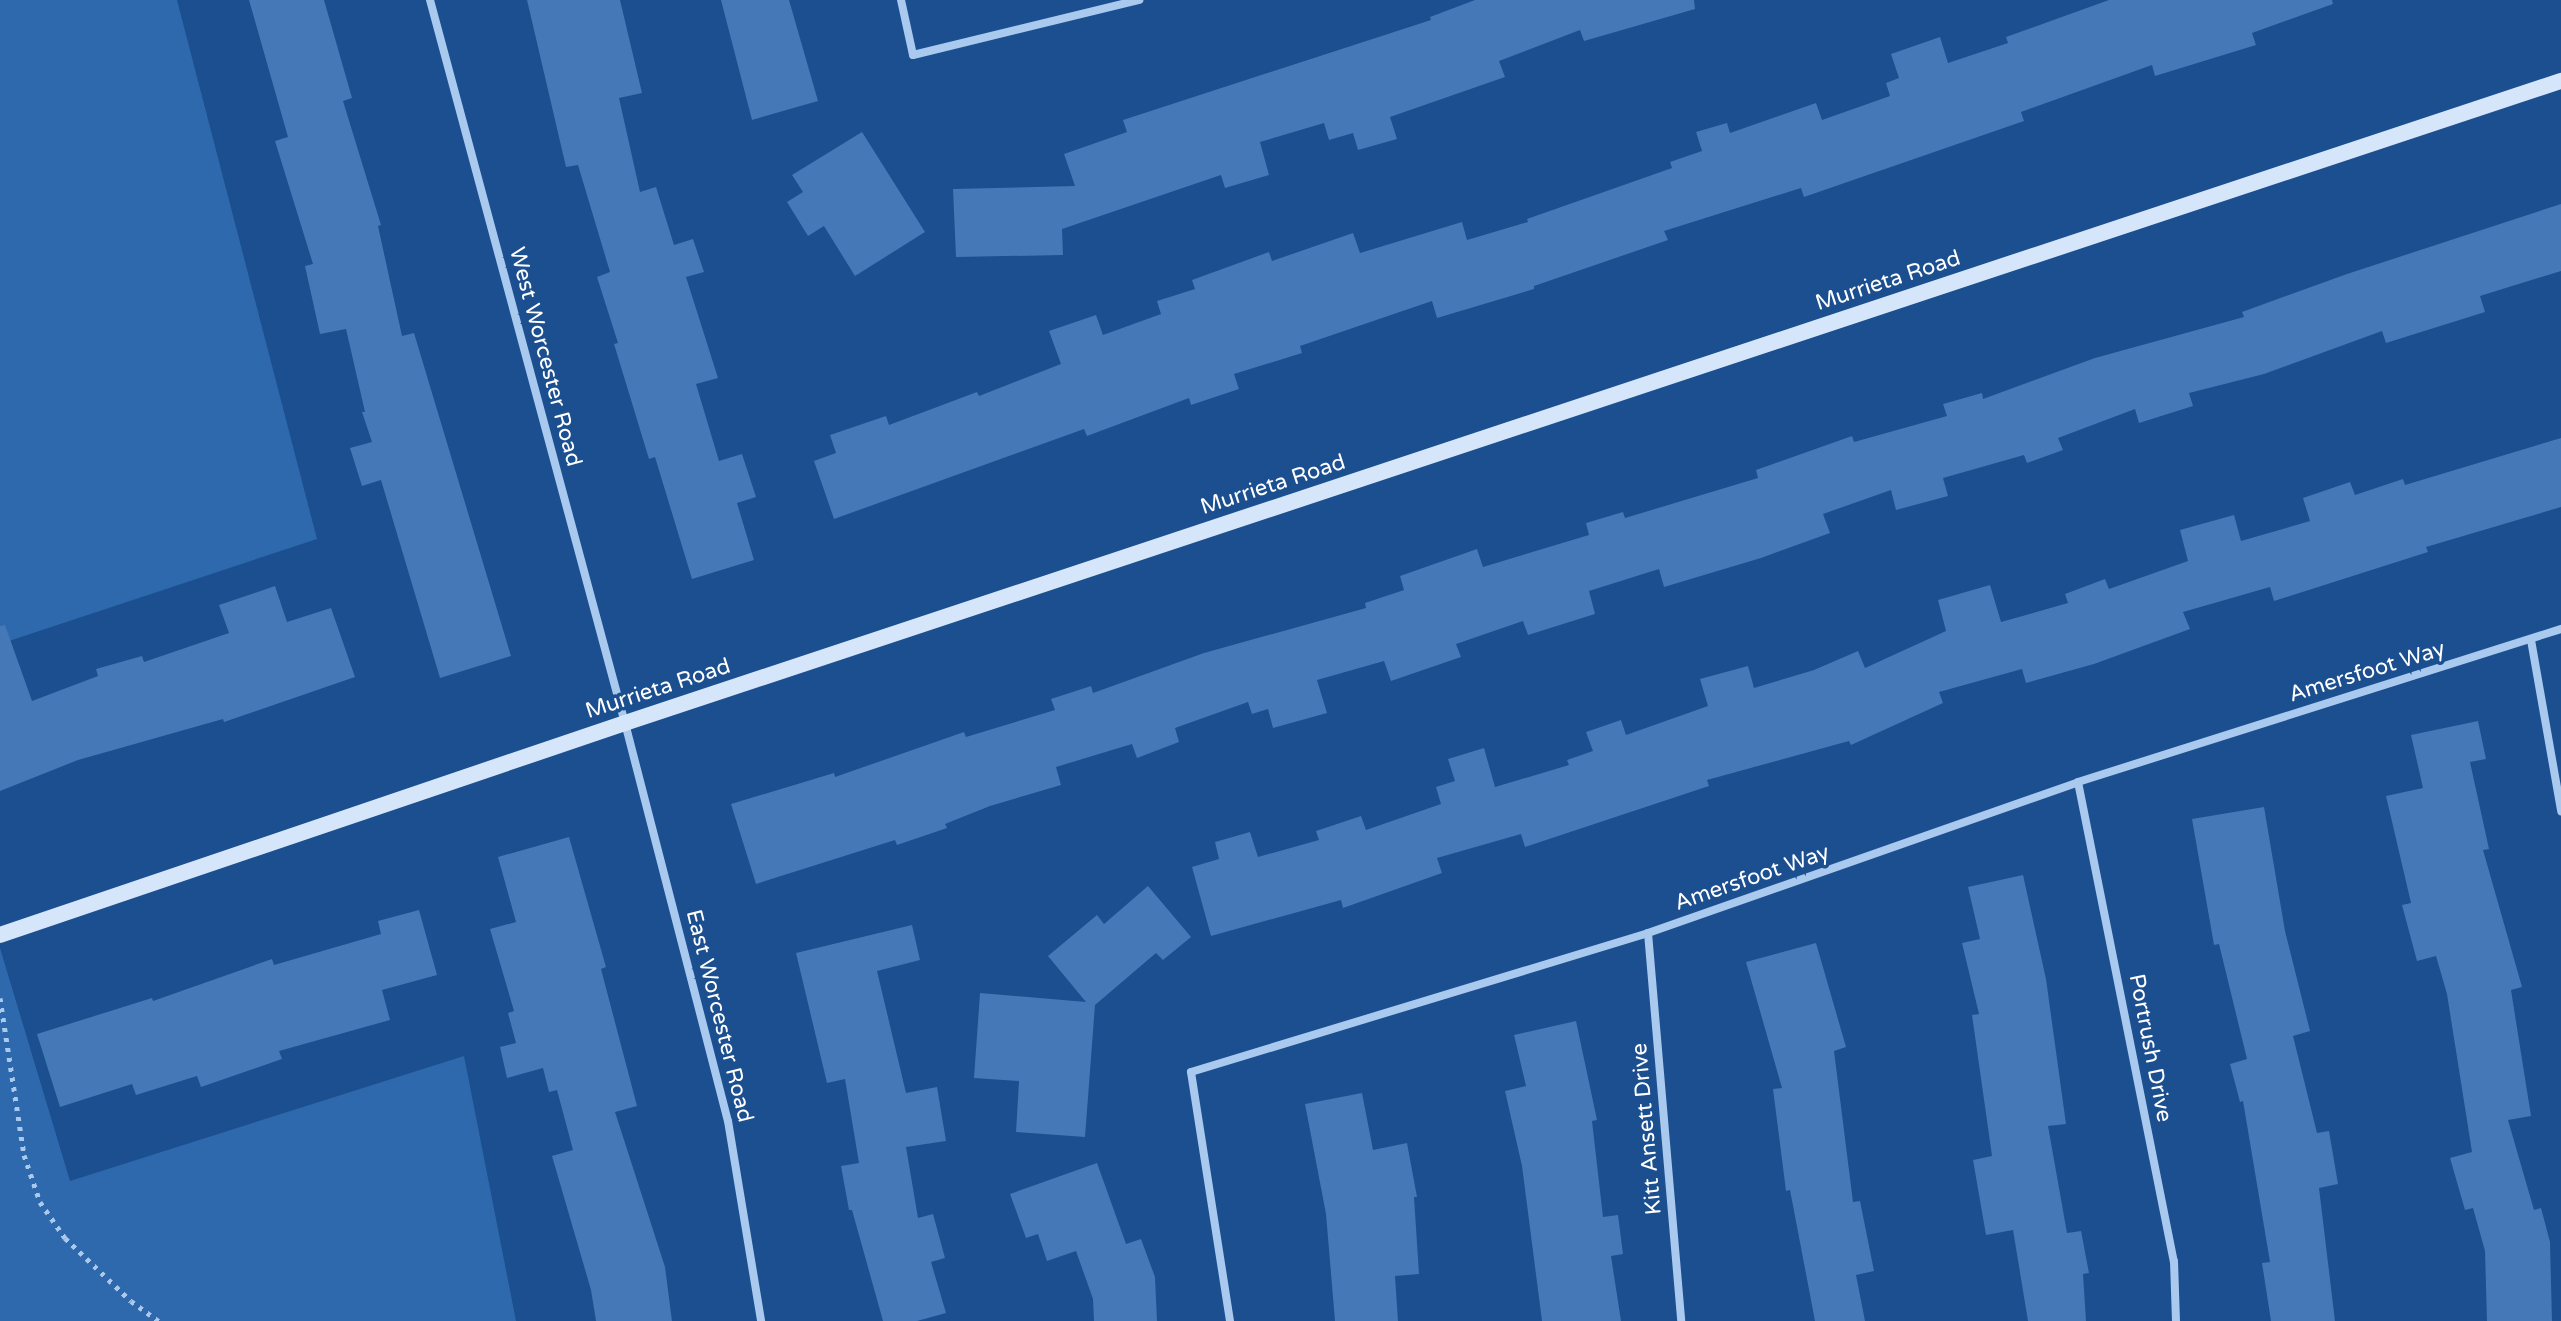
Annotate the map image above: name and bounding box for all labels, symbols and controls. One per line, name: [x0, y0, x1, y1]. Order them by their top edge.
street label: West Worcester Road: [503, 245, 587, 469]
street label: Murrieta Road: [1812, 245, 1964, 317]
street label: Murrieta Road: [1197, 449, 1349, 521]
street label: Amersfoot Way: [2286, 636, 2448, 708]
street label: Murrieta Road: [582, 653, 734, 725]
street label: Amersfoot Way: [1671, 839, 1833, 917]
street label: East Worcester Road: [680, 907, 758, 1125]
street label: Portrush Drive: [2123, 972, 2177, 1124]
street label: Kitt Ansett Drive: [1626, 1042, 1668, 1216]

